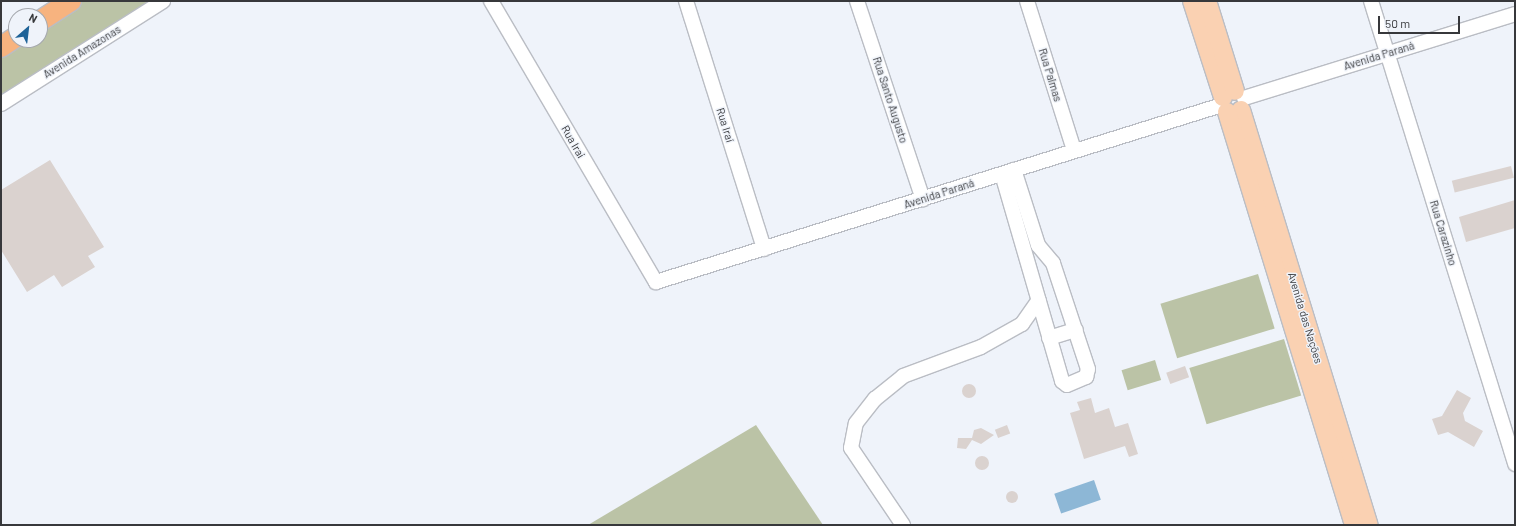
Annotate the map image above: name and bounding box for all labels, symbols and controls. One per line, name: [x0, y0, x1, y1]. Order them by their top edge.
north arrow: [8, 8, 48, 48]
scale bar: [1380, 8, 1462, 34]
text: N: [27, 10, 40, 25]
text: 50 m: [1385, 16, 1410, 30]
street label: Avenida Amazonas: [41, 23, 123, 81]
street label: Avenida Paraná: [1342, 39, 1416, 73]
street label: Rua Palmas: [1036, 47, 1064, 103]
street label: Rua Santo Augusto: [870, 55, 910, 145]
street label: Rua Iraí: [714, 106, 736, 144]
street label: Rua Irai: [558, 123, 588, 161]
street label: Avenida Paraná: [902, 176, 976, 212]
street label: Rua Carazinho: [1427, 199, 1459, 267]
street label: Avenida das Nações: [1285, 271, 1325, 365]

